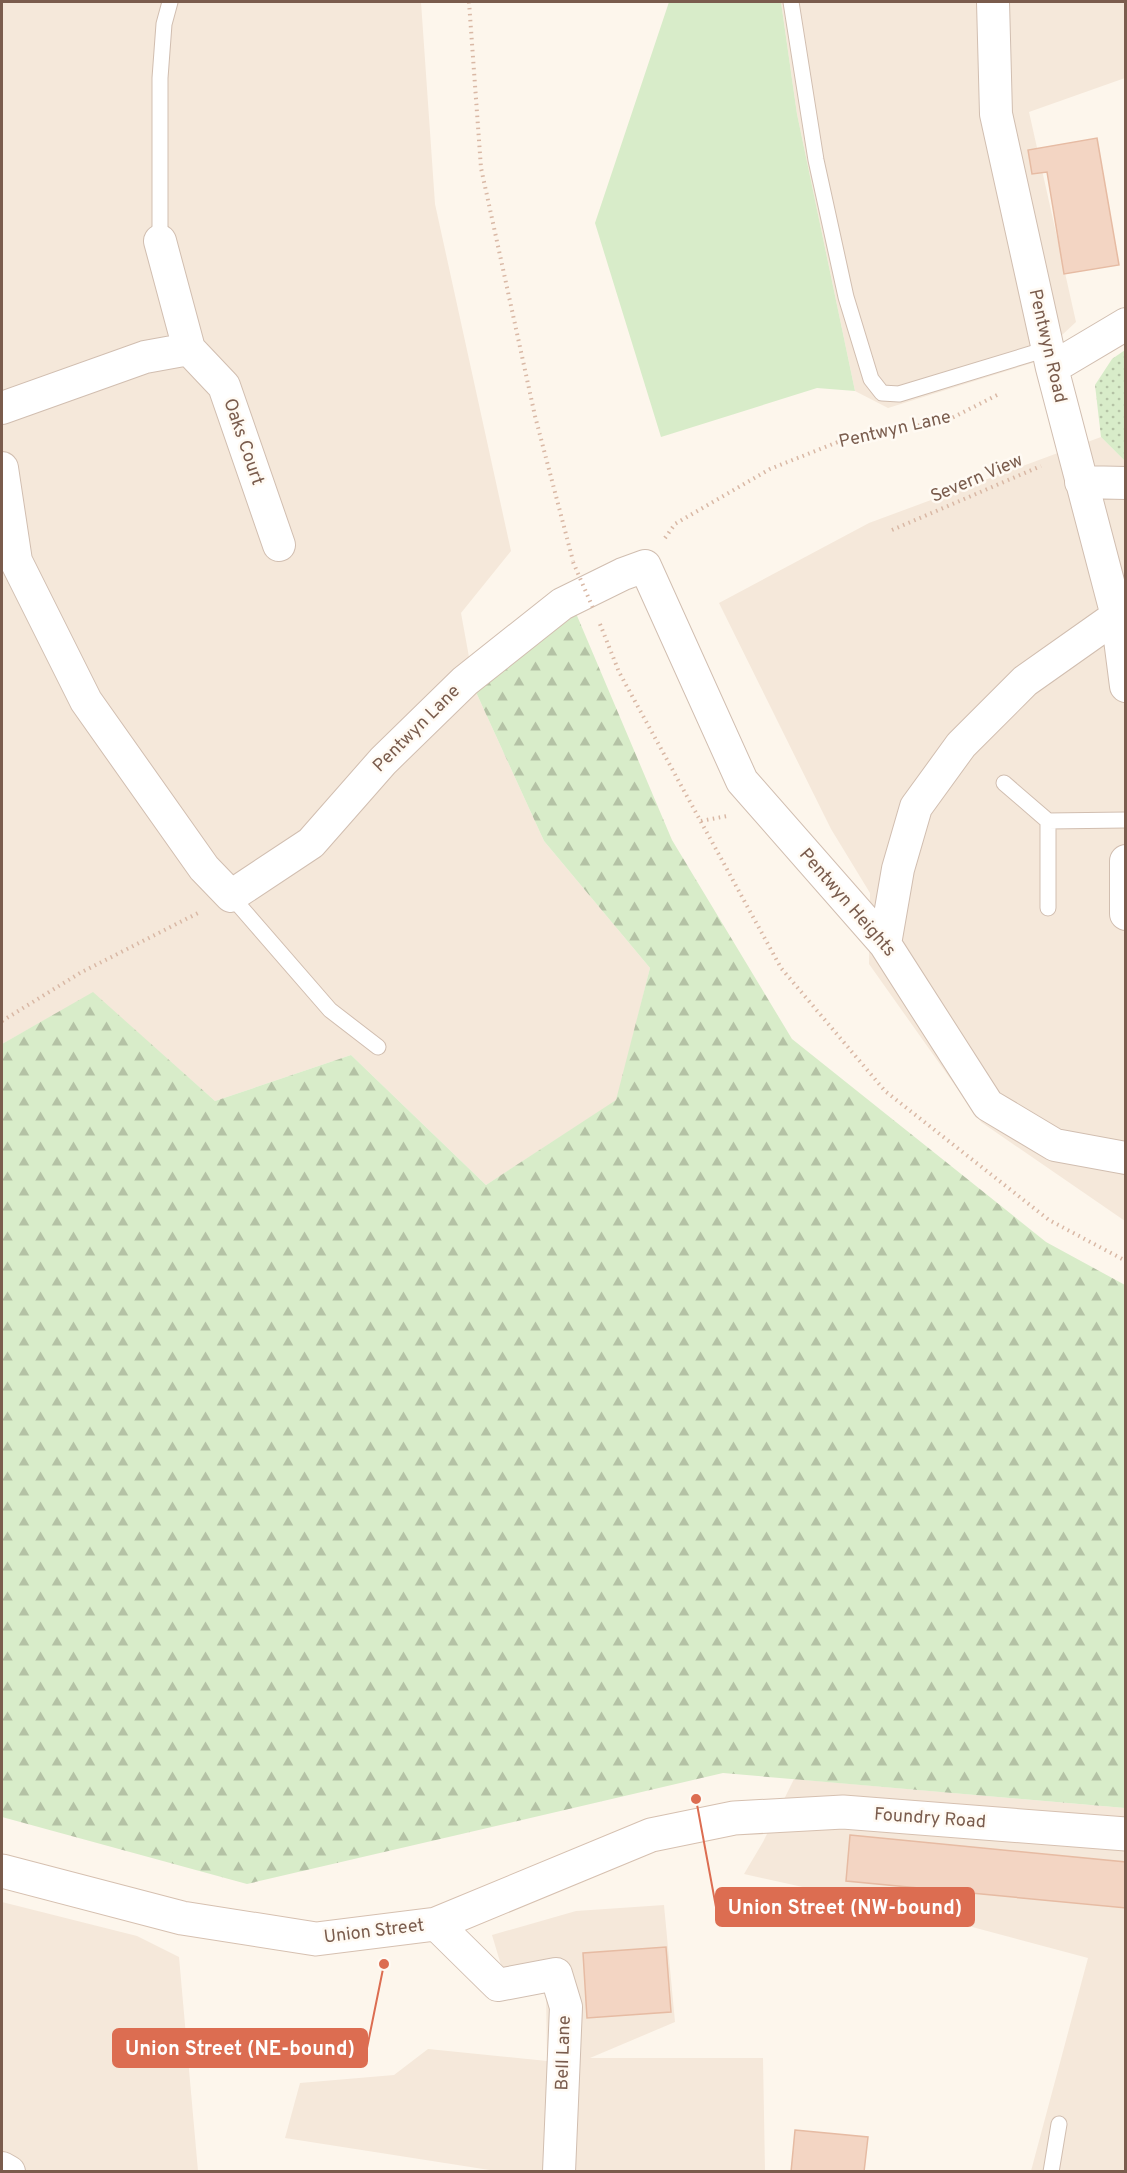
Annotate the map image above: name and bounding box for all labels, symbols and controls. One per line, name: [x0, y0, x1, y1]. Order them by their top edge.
street label: Pentwyn Road: [1023, 287, 1071, 405]
street label: Oaks Court: [217, 396, 269, 488]
street label: Pentwyn Lane: [837, 406, 953, 454]
street label: Severn View: [927, 449, 1027, 509]
street label: Pentwyn Lane: [368, 680, 466, 778]
street label: Pentwyn Heights: [794, 844, 900, 962]
street label: Foundry Road: [873, 1804, 987, 1834]
callout: Union Street (NW-bound): [716, 1888, 974, 1926]
text: Union Street (NW-bound): [728, 1896, 962, 1922]
street label: Union Street: [322, 1914, 426, 1950]
street label: Bell Lane: [551, 2015, 577, 2091]
callout: Union Street (NE-bound): [113, 2029, 367, 2067]
text: Union Street (NE-bound): [125, 2037, 355, 2063]

